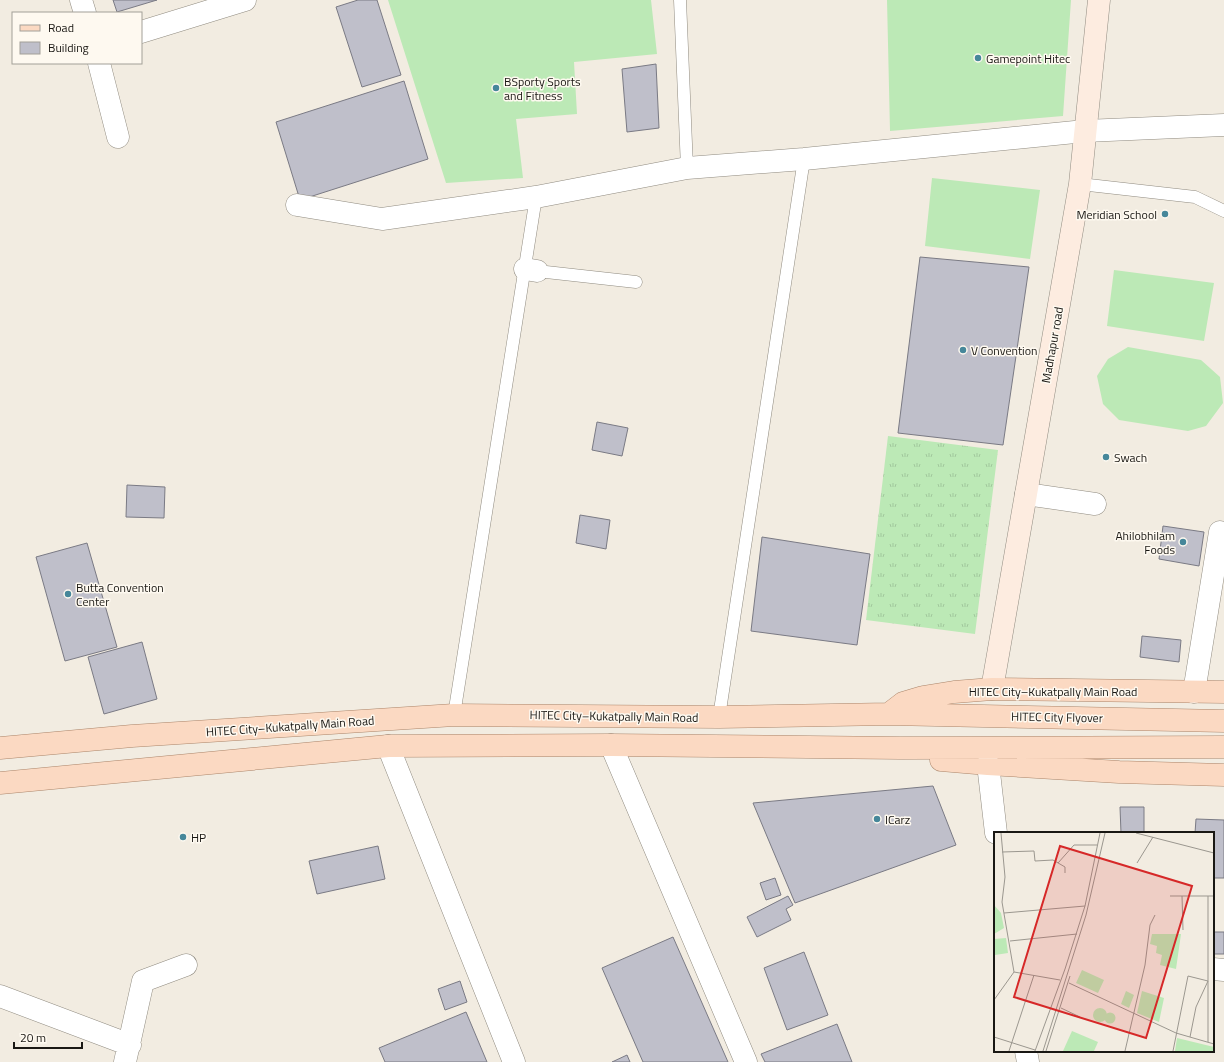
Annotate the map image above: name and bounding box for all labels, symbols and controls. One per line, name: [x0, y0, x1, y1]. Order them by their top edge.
legend: [12, 12, 142, 64]
text: Road: [48, 18, 74, 37]
text: Building: [48, 38, 89, 57]
place label: Gamepoint Hitec: [986, 49, 1070, 68]
marker: Gamepoint Hitec: [973, 53, 983, 63]
place label: BSporty Sports and Fitness: [504, 72, 581, 105]
marker: BSporty Sports and Fitness: [491, 83, 501, 93]
place label: Meridian School: [1076, 205, 1157, 224]
marker: Meridian School: [1160, 209, 1170, 219]
street label: Madhapur road: [1036, 305, 1068, 385]
place label: V Convention: [971, 341, 1038, 360]
marker: V Convention: [958, 345, 968, 355]
place label: Swach: [1114, 448, 1147, 467]
marker: Swach: [1101, 452, 1111, 462]
place label: Ahilobhilam Foods: [1115, 526, 1175, 559]
marker: Ahilobhilam Foods: [1178, 537, 1188, 547]
place label: Butta Convention Center: [76, 578, 164, 611]
marker: Butta Convention Center: [63, 589, 73, 599]
street label: HITEC City–Kukatpally Main Road: [969, 682, 1137, 701]
street label: HITEC City–Kukatpally Main Road: [529, 705, 699, 727]
street label: HITEC City Flyover: [1011, 707, 1103, 727]
street label: HITEC City–Kukatpally Main Road: [205, 711, 375, 741]
place label: ICarz: [885, 810, 910, 829]
marker: ICarz: [872, 814, 882, 824]
place label: HP: [191, 828, 206, 847]
marker: HP: [178, 832, 188, 842]
inset map: [994, 832, 1214, 1052]
scale bar: [14, 1024, 82, 1050]
text: 20 m: [20, 1028, 46, 1047]

